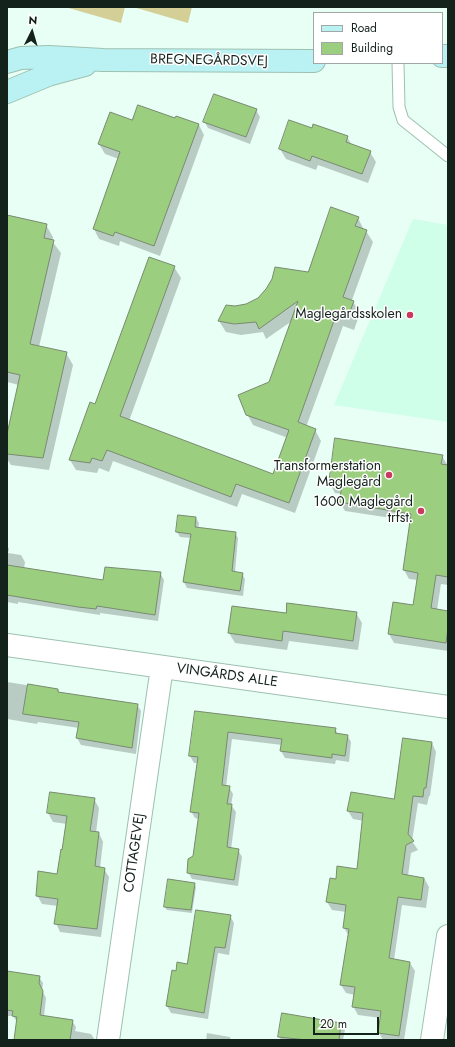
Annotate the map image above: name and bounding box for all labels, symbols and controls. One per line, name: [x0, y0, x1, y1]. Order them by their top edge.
north arrow: [12, 12, 52, 52]
text: N: [28, 12, 38, 28]
legend: [313, 12, 443, 64]
text: Road: [351, 19, 377, 37]
text: Building: [351, 39, 393, 57]
street label: BREGNEGÅRDSVEJ: [150, 52, 268, 70]
place label: Maglegårdsskolen: [295, 307, 402, 323]
marker: Maglegårdsskolen: [405, 310, 415, 320]
place label: Transformerstation Maglegård: [274, 459, 381, 492]
marker: Transformerstation Maglegård: [384, 470, 394, 480]
place label: 1600 Maglegård trfst.: [314, 495, 413, 528]
marker: 1600 Maglegård trfst.: [416, 506, 426, 516]
street label: VINGÅRDS ALLE: [175, 661, 279, 691]
street label: COTTAGEVEJ: [121, 812, 149, 894]
scale bar: [315, 1009, 381, 1035]
text: 20 m: [320, 1015, 347, 1033]

